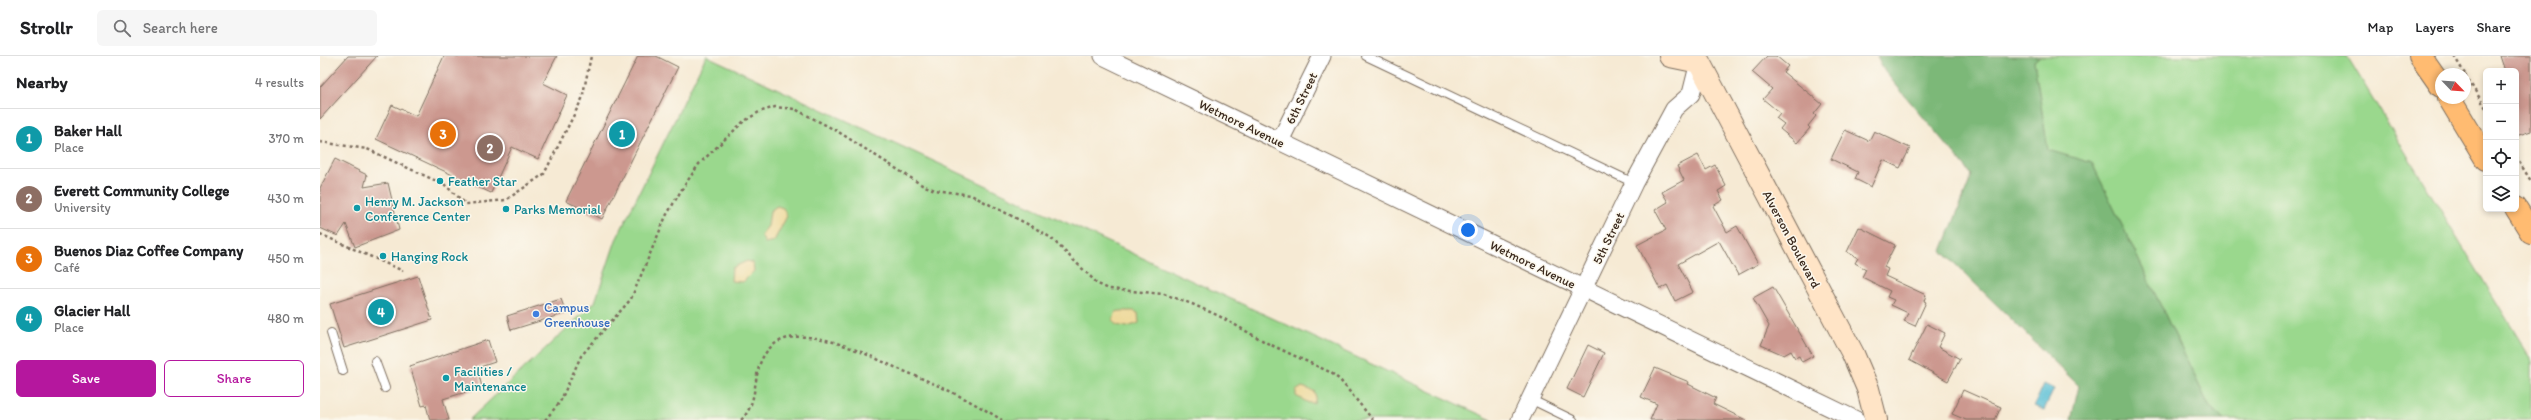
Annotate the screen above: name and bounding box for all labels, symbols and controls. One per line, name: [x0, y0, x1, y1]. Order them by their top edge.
search box: [97, 10, 377, 46]
text: Strollr: [20, 16, 73, 39]
icon: search: [111, 17, 133, 39]
text: Search here: [143, 19, 218, 37]
text: Map: [2368, 19, 2393, 36]
text: Layers: [2415, 19, 2454, 36]
text: Share: [2476, 19, 2511, 36]
north arrow: [2435, 68, 2471, 104]
map controls: [2483, 68, 2519, 212]
button: +: [2483, 68, 2519, 104]
street label: 6th Street: [1282, 70, 1321, 127]
text: Nearby: [16, 72, 68, 92]
text: 4 results: [255, 75, 304, 90]
street label: Wetmore Avenue: [1196, 96, 1287, 151]
button: −: [2483, 104, 2519, 140]
pin: 3: [430, 119, 456, 149]
pin: 1: [609, 119, 635, 149]
text: Baker Hall: [54, 122, 122, 140]
text: 1: [26, 131, 32, 146]
text: 370 m: [269, 131, 304, 146]
pin: 2: [477, 133, 503, 163]
text: Place: [54, 140, 84, 155]
button: locate: [2483, 140, 2519, 176]
place label: Feather Star: [448, 174, 517, 189]
marker: Feather Star: [435, 176, 445, 186]
button: layers: [2483, 176, 2519, 212]
text: Everett Community College: [54, 182, 229, 200]
street label: Alverson Boulevard: [1759, 188, 1824, 291]
text: 2: [26, 191, 32, 206]
text: 430 m: [267, 191, 304, 206]
place label: Henry M. Jackson Conference Center: [365, 194, 470, 224]
text: University: [54, 200, 111, 215]
place label: Parks Memorial: [514, 202, 601, 217]
marker: Henry M. Jackson Conference Center: [352, 203, 362, 213]
marker: Parks Memorial: [501, 204, 511, 214]
street label: 5th Street: [1589, 210, 1627, 267]
your location: [1458, 220, 1478, 240]
street label: Wetmore Avenue: [1487, 237, 1578, 292]
text: Buenos Diaz Coffee Company: [54, 242, 243, 260]
place label: Hanging Rock: [391, 249, 468, 264]
text: 3: [25, 251, 33, 266]
text: 450 m: [267, 251, 304, 266]
marker: Hanging Rock: [378, 251, 388, 261]
text: Café: [54, 260, 80, 275]
pin: 4: [368, 297, 394, 327]
place label: Campus Greenhouse: [544, 300, 610, 330]
text: Glacier Hall: [54, 302, 130, 320]
marker: Campus Greenhouse: [531, 309, 541, 319]
text: 4: [25, 311, 33, 326]
text: 480 m: [267, 311, 304, 326]
text: Place: [54, 320, 84, 335]
button: Save: [16, 360, 156, 397]
button: Share: [164, 360, 304, 397]
place label: Facilities / Maintenance: [454, 364, 526, 394]
marker: Facilities / Maintenance: [441, 373, 451, 383]

